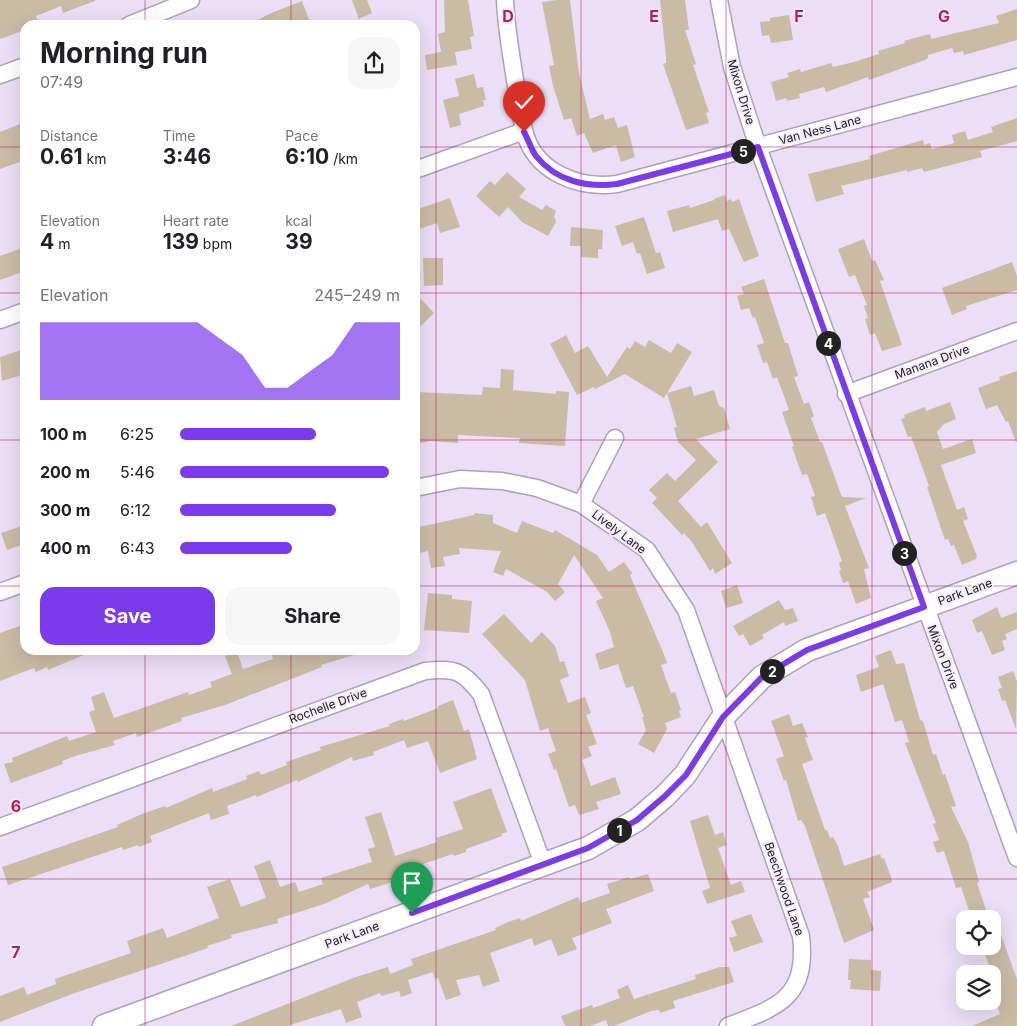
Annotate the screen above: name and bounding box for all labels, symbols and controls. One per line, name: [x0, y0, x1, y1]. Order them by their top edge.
text: D: [502, 6, 514, 26]
text: E: [649, 6, 659, 26]
text: F: [794, 6, 804, 26]
text: G: [938, 6, 950, 26]
text: Morning run: [40, 36, 208, 70]
button: share: [348, 37, 400, 89]
street label: Mixon Drive: [724, 57, 759, 126]
text: 07:49: [40, 72, 83, 92]
pin: [503, 81, 545, 132]
icon: check: [510, 88, 538, 116]
street label: Van Ness Lane: [777, 111, 863, 148]
text: Distance: [40, 127, 98, 144]
text: Time: [163, 127, 196, 144]
text: Pace: [285, 127, 318, 144]
pin: 5: [730, 138, 756, 164]
text: 5: [739, 143, 748, 160]
text: 0.61: [40, 144, 83, 169]
text: 3:46: [163, 144, 211, 169]
text: 6:10: [285, 144, 329, 169]
text: km: [83, 150, 107, 167]
text: /km: [329, 150, 358, 167]
text: Elevation: [40, 212, 100, 229]
text: Heart rate: [163, 212, 229, 229]
text: kcal: [285, 212, 312, 229]
text: 4: [40, 229, 54, 254]
text: 139: [163, 229, 199, 254]
text: 39: [285, 229, 313, 254]
text: m: [54, 235, 70, 252]
text: bpm: [199, 235, 232, 252]
text: Elevation: [40, 285, 109, 305]
text: 245–249 m: [314, 285, 400, 305]
pin: 4: [816, 330, 840, 356]
text: 4: [824, 335, 833, 352]
street label: Manana Drive: [892, 341, 971, 382]
text: 100 m: [40, 424, 87, 444]
text: 6:25: [120, 424, 154, 444]
text: 200 m: [40, 462, 90, 482]
text: 5:46: [120, 462, 155, 482]
text: 300 m: [40, 500, 90, 520]
text: 6:12: [120, 500, 151, 520]
street label: Lively Lane: [589, 506, 649, 557]
text: 400 m: [40, 538, 91, 558]
text: 6:43: [120, 538, 155, 558]
pin: 3: [892, 540, 916, 566]
text: 3: [900, 545, 909, 562]
street label: Park Lane: [936, 575, 994, 608]
button: Save: [40, 587, 215, 645]
button: Share: [225, 587, 400, 645]
street label: Mixon Drive: [924, 623, 963, 691]
pin: 2: [760, 658, 784, 684]
text: 2: [768, 663, 777, 680]
street label: Rochelle Drive: [287, 685, 369, 727]
text: 6: [11, 796, 21, 816]
pin: 1: [606, 818, 632, 842]
text: 1: [616, 822, 623, 839]
street label: Beechwood Lane: [761, 840, 808, 938]
pin: [391, 862, 433, 913]
icon: arrive: [398, 869, 426, 897]
map controls: [956, 910, 1001, 1010]
button: locate: [956, 910, 1001, 955]
street label: Park Lane: [323, 918, 381, 951]
text: 7: [11, 942, 21, 962]
button: layers: [956, 965, 1001, 1010]

